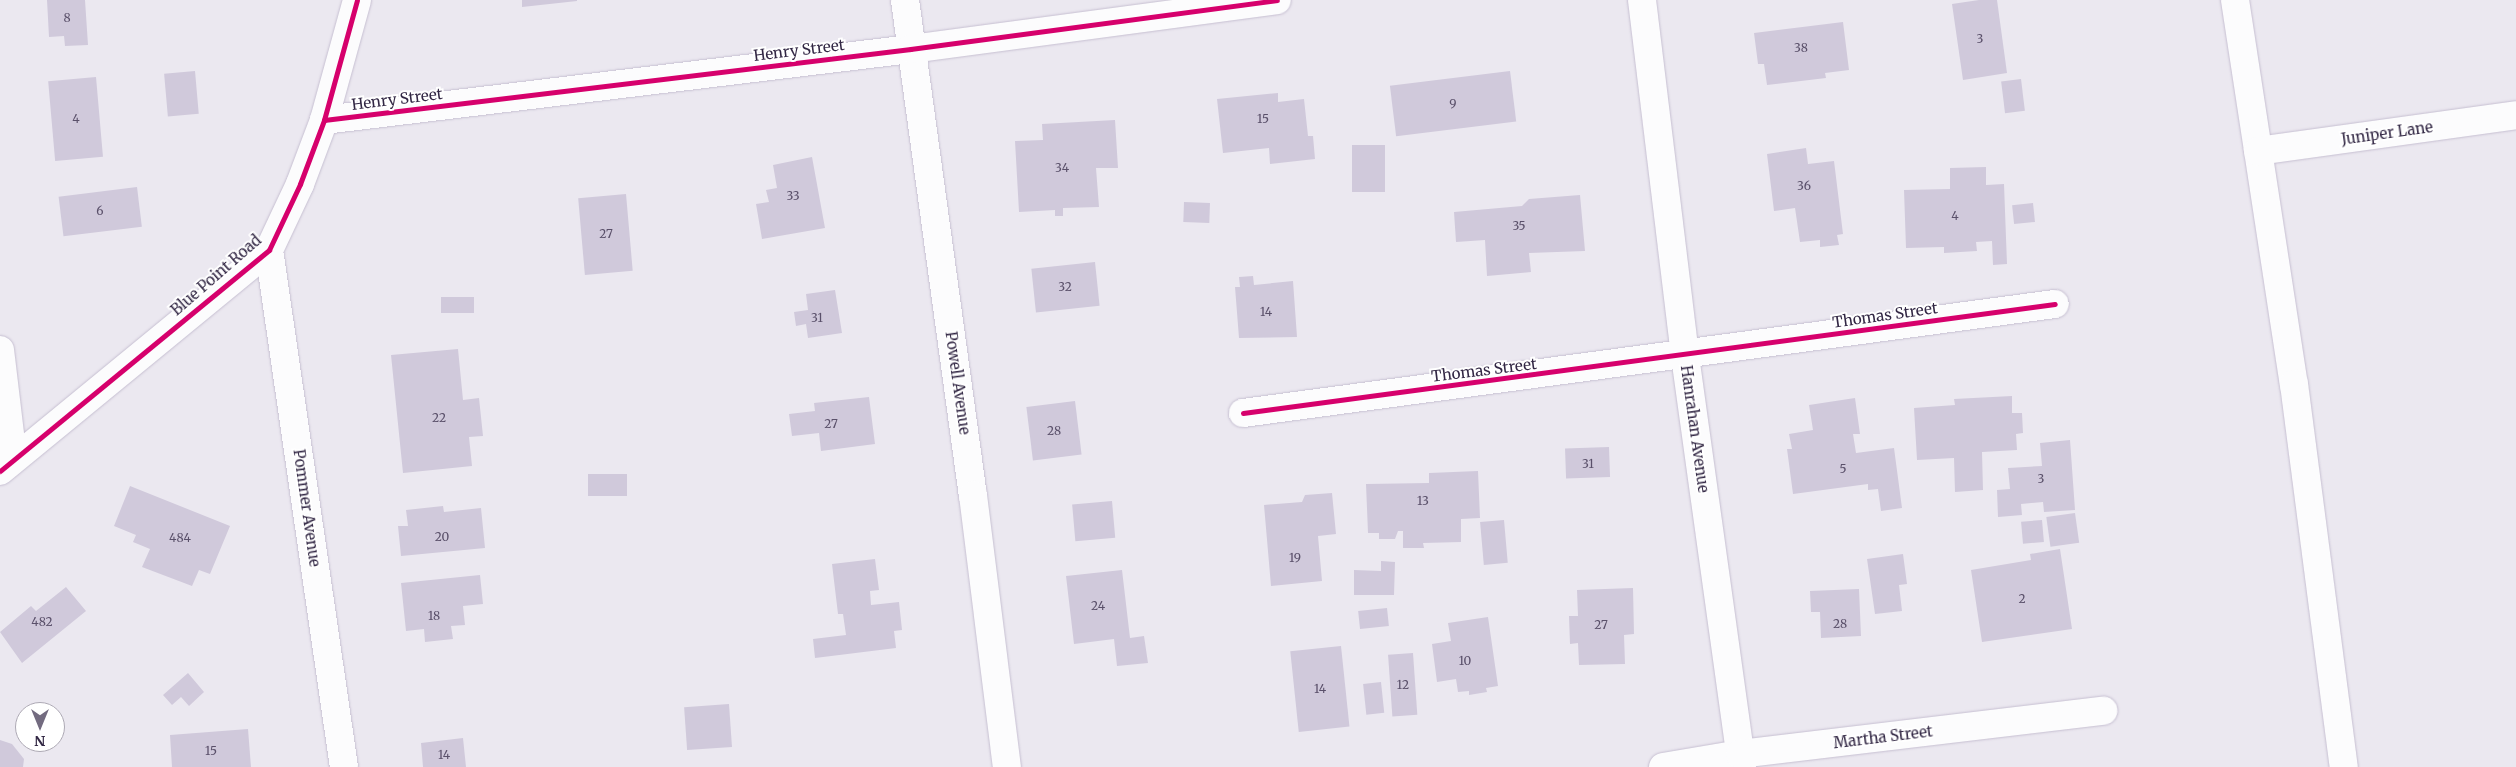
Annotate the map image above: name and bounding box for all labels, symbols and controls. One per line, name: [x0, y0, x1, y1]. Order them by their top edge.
house number: 8: [63, 11, 71, 25]
house number: 3: [1977, 32, 1983, 46]
street label: Henry Street: [752, 35, 846, 65]
house number: 38: [1794, 41, 1808, 55]
street label: Henry Street: [350, 84, 444, 114]
house number: 9: [1449, 97, 1457, 111]
house number: 4: [72, 112, 80, 126]
house number: 15: [1257, 112, 1269, 126]
street label: Juniper Lane: [2340, 118, 2434, 148]
house number: 34: [1055, 161, 1069, 175]
house number: 36: [1797, 179, 1811, 193]
house number: 33: [786, 189, 800, 203]
house number: 6: [96, 204, 104, 218]
house number: 4: [1951, 209, 1959, 223]
house number: 35: [1512, 219, 1526, 233]
house number: 27: [599, 227, 613, 241]
street label: Blue Point Road: [167, 231, 265, 319]
house number: 32: [1058, 280, 1072, 294]
street label: Thomas Street: [1831, 299, 1939, 331]
house number: 14: [1260, 305, 1272, 319]
house number: 31: [811, 311, 823, 325]
street label: Powell Avenue: [942, 330, 974, 436]
street label: Thomas Street: [1430, 355, 1538, 385]
street label: Hanrahan Avenue: [1677, 364, 1713, 494]
house number: 22: [432, 411, 446, 425]
house number: 27: [824, 417, 838, 431]
house number: 28: [1047, 424, 1061, 438]
street label: Pommer Avenue: [290, 448, 324, 568]
house number: 31: [1582, 457, 1594, 471]
house number: 5: [1839, 462, 1847, 476]
house number: 3: [2038, 472, 2044, 486]
house number: 13: [1417, 494, 1429, 508]
house number: 20: [435, 530, 449, 544]
house number: 484: [169, 531, 191, 545]
house number: 19: [1289, 551, 1301, 565]
house number: 2: [2018, 592, 2026, 606]
house number: 24: [1091, 599, 1105, 613]
house number: 18: [428, 609, 440, 623]
house number: 482: [31, 615, 53, 629]
house number: 28: [1833, 617, 1847, 631]
house number: 27: [1594, 618, 1608, 632]
house number: 10: [1459, 654, 1471, 668]
house number: 12: [1397, 678, 1409, 692]
house number: 14: [1314, 682, 1326, 696]
north arrow: [15, 702, 65, 752]
street label: Martha Street: [1832, 722, 1934, 752]
text: N: [34, 732, 46, 750]
house number: 15: [205, 744, 217, 758]
house number: 14: [438, 748, 450, 762]

